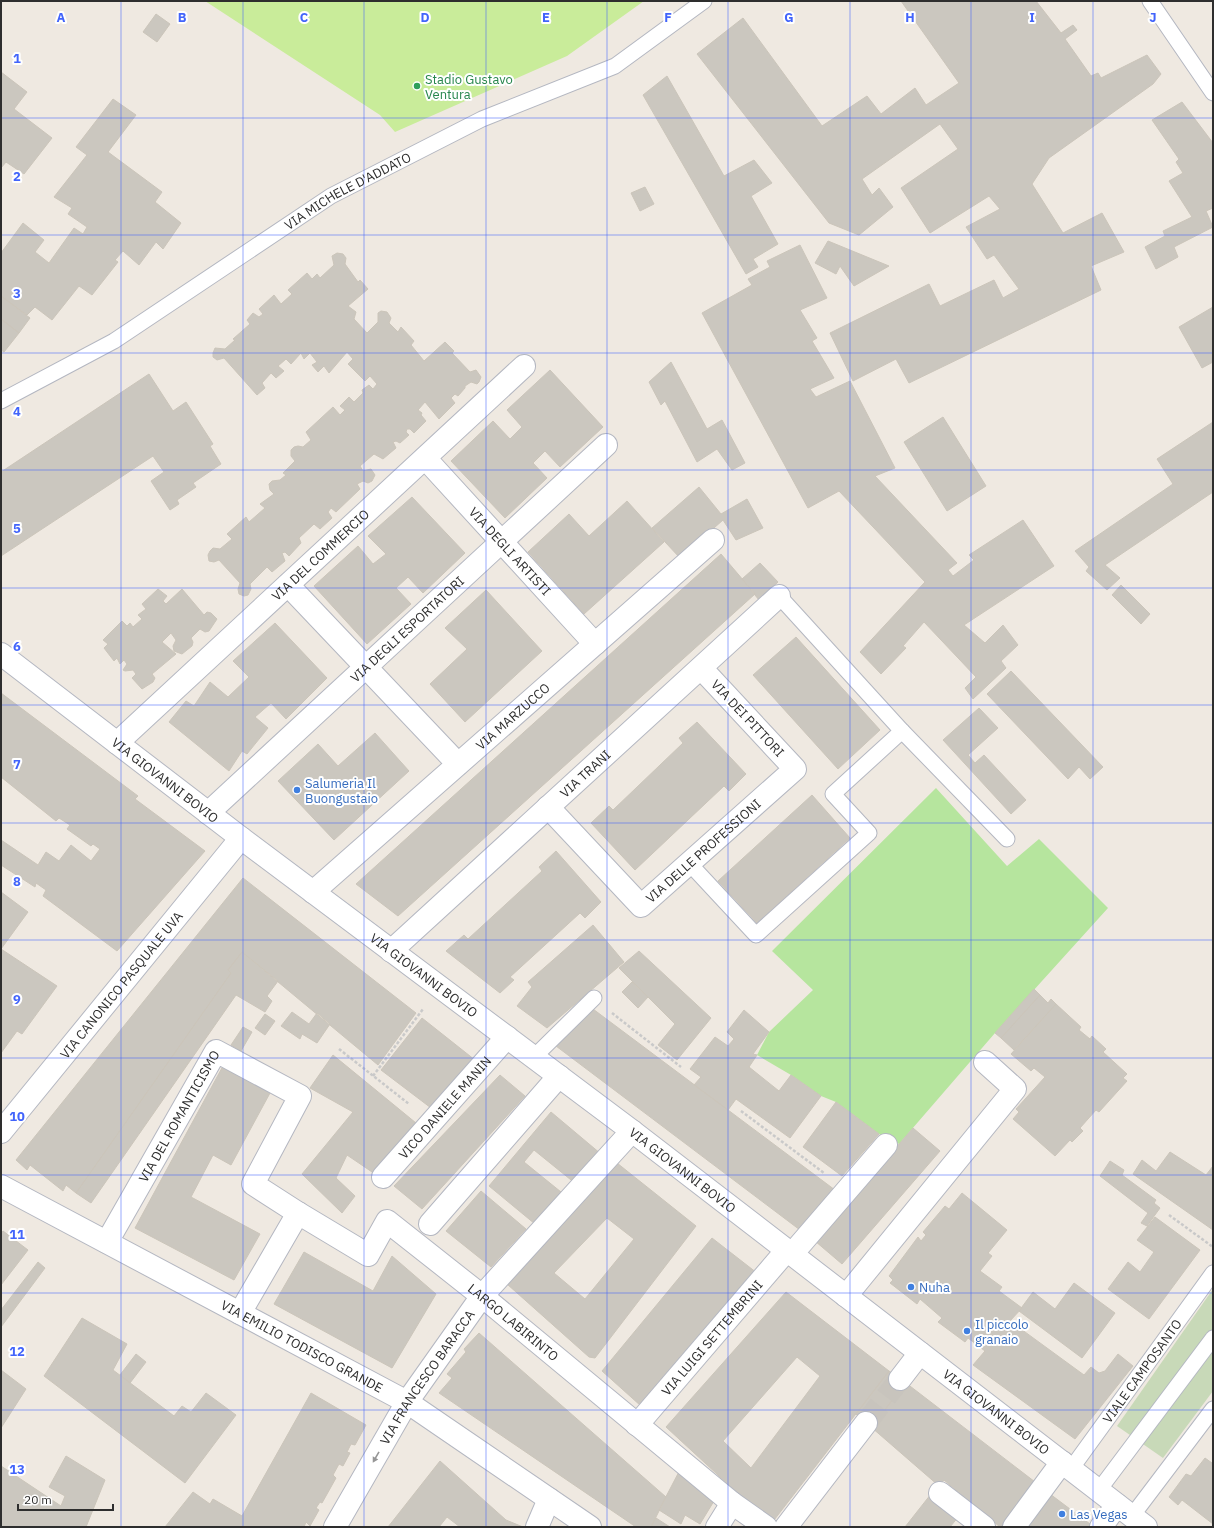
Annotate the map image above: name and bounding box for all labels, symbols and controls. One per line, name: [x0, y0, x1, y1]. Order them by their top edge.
text: A: [57, 9, 66, 26]
text: B: [178, 9, 187, 26]
text: C: [300, 9, 309, 26]
text: D: [420, 9, 430, 26]
text: E: [542, 9, 550, 26]
text: F: [664, 9, 672, 26]
text: G: [784, 9, 794, 26]
text: H: [905, 9, 915, 26]
text: I: [1029, 9, 1035, 26]
text: J: [1149, 9, 1157, 26]
text: 1: [13, 50, 21, 67]
place label: Stadio Gustavo Ventura: [425, 71, 513, 103]
marker: Stadio Gustavo Ventura: [412, 81, 422, 91]
street label: VIA MICHELE D'ADDATO: [281, 149, 414, 234]
text: 2: [13, 168, 21, 185]
text: 3: [13, 285, 21, 302]
text: 4: [13, 403, 21, 420]
street label: VIA DEGLI ARTISTI: [465, 504, 554, 599]
street label: VIA DEL COMMERCIO: [268, 506, 373, 605]
text: 5: [13, 520, 21, 537]
street label: VIA DEGLI ESPORTATORI: [347, 573, 468, 686]
text: 6: [13, 638, 21, 655]
street label: VIA DEI PITTORI: [707, 676, 788, 761]
street label: VIA MARZUCCO: [472, 679, 554, 754]
street label: VIA GIOVANNI BOVIO: [108, 734, 222, 827]
street label: VIA TRANI: [556, 746, 614, 801]
text: 7: [13, 756, 21, 773]
place label: Salumeria Il Buongustaio: [305, 775, 378, 807]
marker: Salumeria Il Buongustaio: [292, 785, 302, 795]
street label: VIA DELLE PROFESSIONI: [642, 795, 765, 907]
text: 8: [13, 873, 21, 890]
street label: VIA CANONICO PASQUALE UVA: [56, 908, 187, 1062]
street label: VIA GIOVANNI BOVIO: [366, 930, 481, 1021]
text: 9: [13, 991, 21, 1008]
street label: VIA DEL ROMANTICISMO: [135, 1047, 224, 1185]
street label: VICO DANIELE MANIN: [395, 1053, 495, 1163]
text: 10: [9, 1108, 25, 1125]
street label: VIA GIOVANNI BOVIO: [626, 1124, 739, 1217]
text: 11: [9, 1226, 25, 1243]
street label: VIA LUIGI SETTEMBRINI: [658, 1277, 767, 1399]
place label: Nuha: [919, 1279, 950, 1296]
street label: LARGO LABIRINTO: [464, 1280, 562, 1365]
marker: Nuha: [906, 1282, 916, 1292]
street label: VIA EMILIO TODISCO GRANDE: [218, 1297, 386, 1397]
street label: VIA FRANCESCO BARACCA: [376, 1306, 479, 1448]
place label: Il piccolo granaio: [975, 1316, 1029, 1348]
street label: VIALE CAMPOSANTO: [1099, 1316, 1186, 1427]
marker: Il piccolo granaio: [962, 1326, 972, 1336]
text: 12: [9, 1343, 25, 1360]
street label: VIA GIOVANNI BOVIO: [939, 1366, 1053, 1459]
one-way arrow: [372, 1451, 379, 1463]
text: 13: [9, 1461, 25, 1478]
scale bar: [18, 1486, 113, 1512]
text: 20 m: [24, 1492, 52, 1507]
place label: Las Vegas: [1070, 1506, 1128, 1523]
marker: Las Vegas: [1057, 1509, 1067, 1519]

